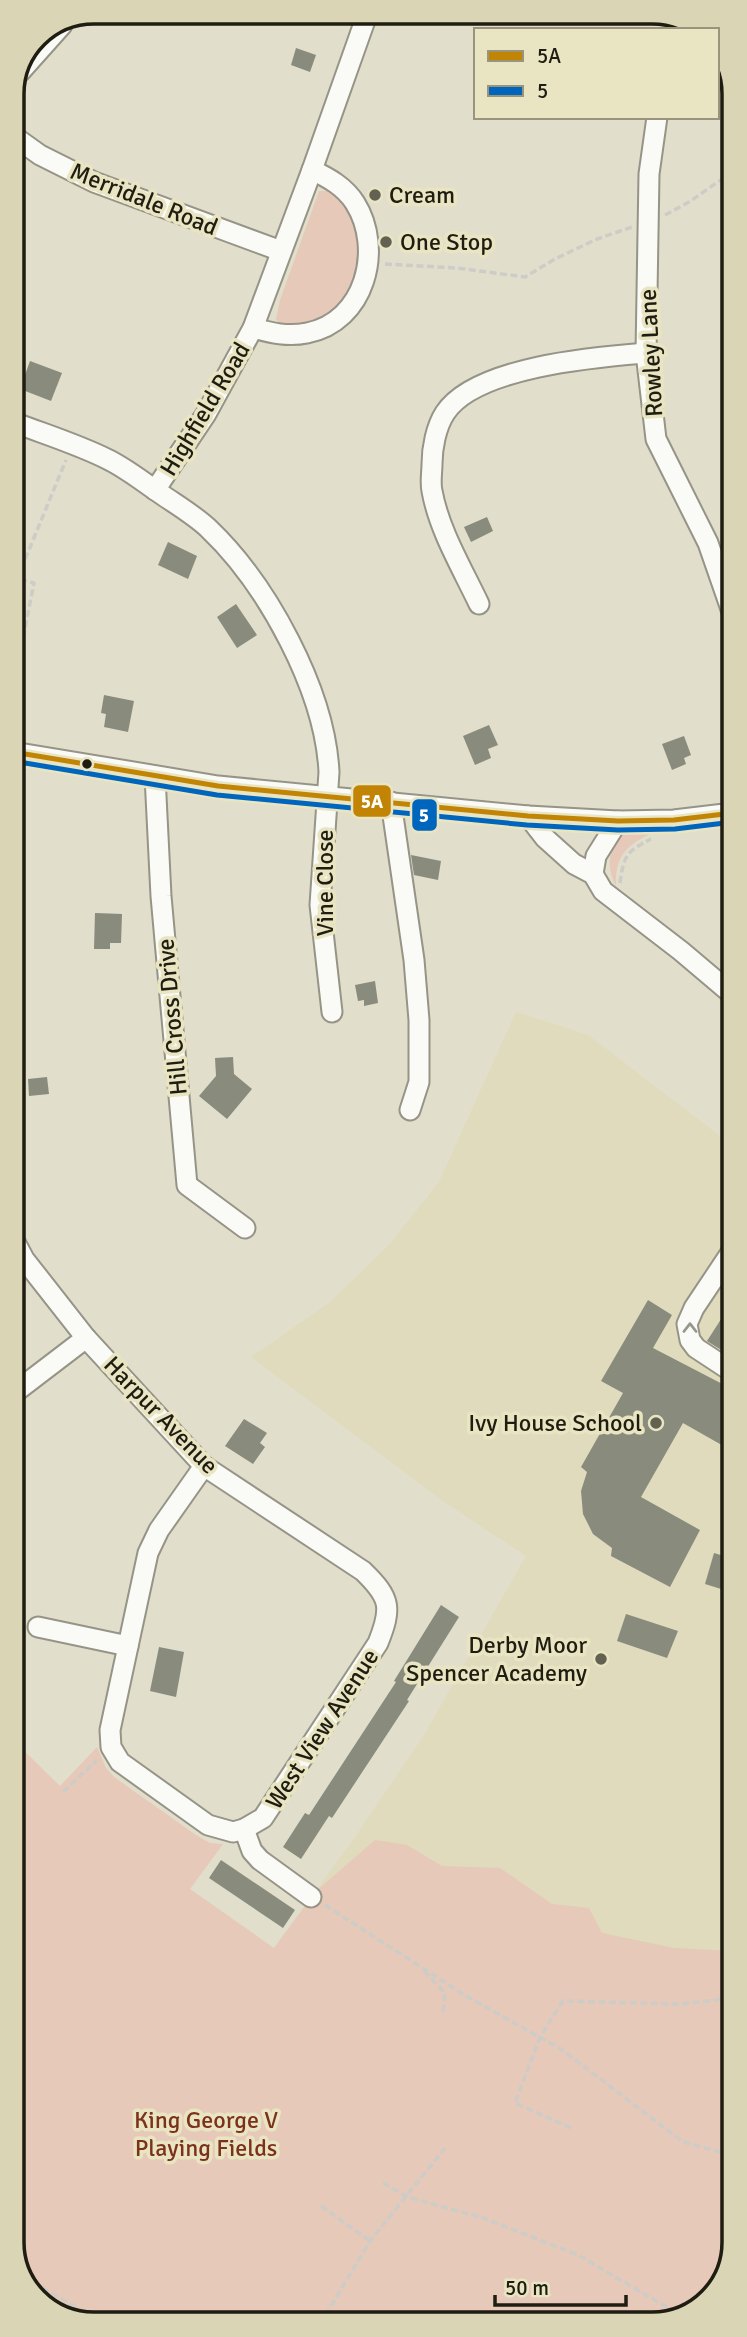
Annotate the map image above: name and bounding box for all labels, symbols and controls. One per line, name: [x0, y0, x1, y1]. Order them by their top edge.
legend: [474, 28, 719, 119]
text: 5A: [537, 43, 561, 69]
text: 5: [537, 78, 548, 104]
street label: Merridale Road: [66, 156, 222, 242]
place label: Cream: [389, 180, 455, 210]
marker: Cream: [367, 187, 383, 203]
place label: One Stop: [400, 227, 493, 257]
marker: One Stop: [378, 234, 394, 250]
street label: Rowley Lane: [633, 288, 669, 418]
street label: Highfield Road: [153, 337, 257, 481]
unlabelled marker: [80, 757, 94, 771]
line badge: 5A: [352, 784, 392, 818]
text: 5A: [361, 790, 383, 814]
line badge: 5: [411, 798, 438, 832]
text: 5: [419, 804, 429, 828]
street label: Vine Close: [310, 830, 340, 936]
street label: Hill Cross Drive: [150, 937, 194, 1097]
one-way arrow: [682, 1322, 698, 1332]
street label: Harpur Avenue: [97, 1350, 225, 1480]
place label: Ivy House School: [468, 1408, 642, 1438]
marker: Ivy House School: [648, 1415, 664, 1431]
place label: Derby Moor Spencer Academy: [406, 1630, 587, 1688]
street label: West View Avenue: [259, 1643, 385, 1815]
marker: Derby Moor Spencer Academy: [593, 1651, 609, 1667]
park label: King George V Playing Fields: [134, 2105, 278, 2163]
scale bar: [495, 2264, 626, 2308]
text: 50 m: [505, 2275, 549, 2301]

